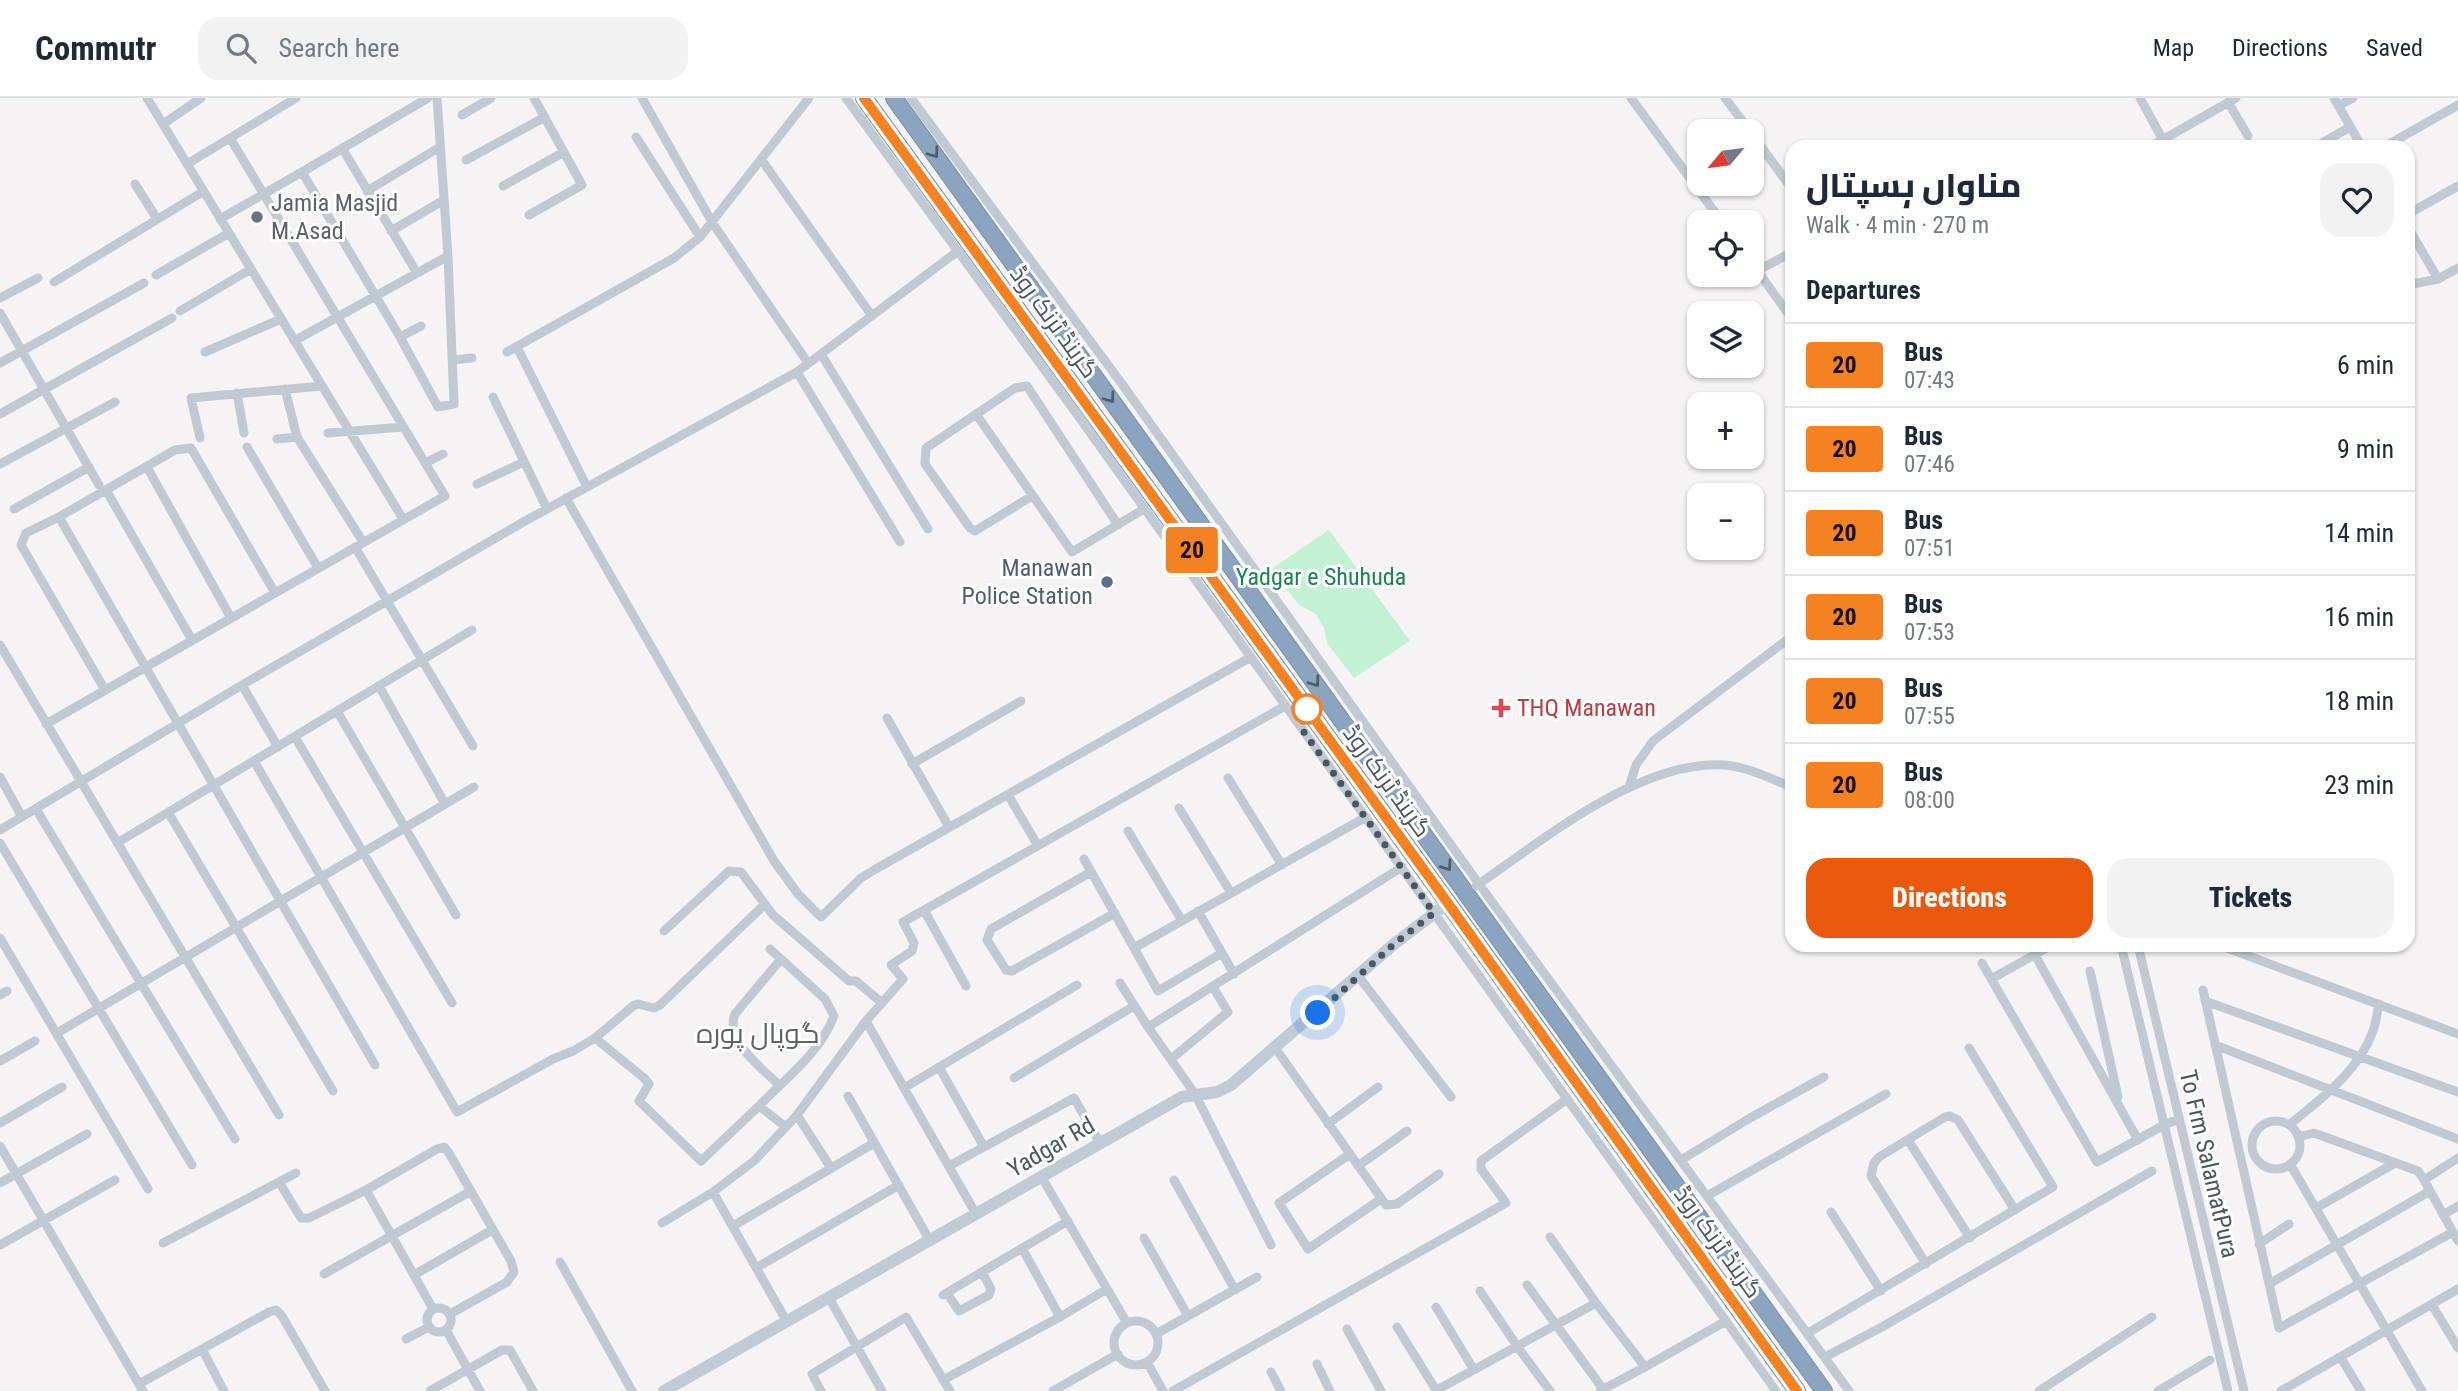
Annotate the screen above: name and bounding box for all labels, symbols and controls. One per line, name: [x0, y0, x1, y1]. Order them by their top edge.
search box: [198, 17, 688, 80]
text: Commutr: [35, 29, 156, 68]
icon: search: [222, 29, 260, 67]
text: Search here: [278, 33, 399, 63]
text: Map: [2153, 34, 2194, 62]
text: Directions: [2232, 34, 2328, 62]
text: Saved: [2366, 34, 2423, 62]
north arrow: [1687, 119, 1764, 196]
map controls: [1687, 119, 1764, 560]
one-way arrow: [926, 145, 938, 158]
button: heart: [2320, 163, 2394, 237]
text: مناواں ہسپتال: [1806, 166, 2022, 205]
place label: Jamia Masjid M.Asad: [271, 189, 398, 245]
marker: Jamia Masjid M.Asad: [249, 209, 265, 225]
button: locate: [1687, 210, 1764, 287]
text: Walk · 4 min · 270 m: [1806, 212, 1989, 239]
street label: گرینڈ ٹرنک روڈ: [1004, 261, 1104, 383]
text: Departures: [1806, 275, 1921, 305]
button: layers: [1687, 301, 1764, 378]
text: Bus: [1904, 337, 1943, 367]
text: 6 min: [2337, 350, 2394, 380]
text: 20: [1832, 351, 1857, 379]
text: 07:43: [1904, 367, 1955, 394]
one-way arrow: [1102, 390, 1114, 402]
button: +: [1687, 392, 1764, 469]
text: Bus: [1904, 421, 1943, 451]
text: 9 min: [2337, 434, 2394, 464]
text: 20: [1832, 435, 1857, 463]
text: 07:46: [1904, 451, 1955, 478]
button: −: [1687, 483, 1764, 560]
text: Bus: [1904, 505, 1943, 535]
text: 14 min: [2324, 518, 2394, 548]
text: 20: [1832, 519, 1857, 547]
line badge: 20: [1160, 527, 1224, 573]
text: 07:51: [1904, 535, 1955, 562]
text: 20: [1180, 536, 1204, 564]
place label: Manawan Police Station: [962, 554, 1093, 610]
park label: Yadgar e Shuhuda: [1236, 563, 1406, 591]
marker: Manawan Police Station: [1099, 574, 1115, 590]
text: Bus: [1904, 589, 1943, 619]
text: 16 min: [2324, 602, 2394, 632]
text: 20: [1832, 603, 1857, 631]
text: 07:53: [1904, 619, 1955, 646]
text: Bus: [1904, 673, 1943, 703]
one-way arrow: [1307, 674, 1319, 686]
text: 18 min: [2324, 686, 2394, 716]
text: 20: [1832, 687, 1857, 715]
unlabelled marker: [1292, 694, 1322, 724]
place label: THQ Manawan: [1517, 694, 1656, 722]
marker: THQ Manawan: [1491, 698, 1511, 718]
text: 07:55: [1904, 703, 1955, 730]
street label: گرینڈ ٹرنک روڈ: [1337, 720, 1437, 842]
text: Bus: [1904, 757, 1943, 787]
text: 23 min: [2324, 770, 2394, 800]
text: 20: [1832, 771, 1857, 799]
text: 08:00: [1904, 787, 1955, 814]
one-way arrow: [1439, 858, 1451, 871]
button: Directions: [1806, 858, 2093, 938]
button: Tickets: [2107, 858, 2394, 938]
your location: [1300, 995, 1335, 1030]
district label: گوپال پورہ: [696, 1017, 820, 1052]
street label: To Frm SalamatPura: [2174, 1067, 2244, 1261]
street label: Yadgar Rd: [1002, 1111, 1100, 1183]
street label: گرینڈ ٹرنک روڈ: [1668, 1181, 1768, 1303]

